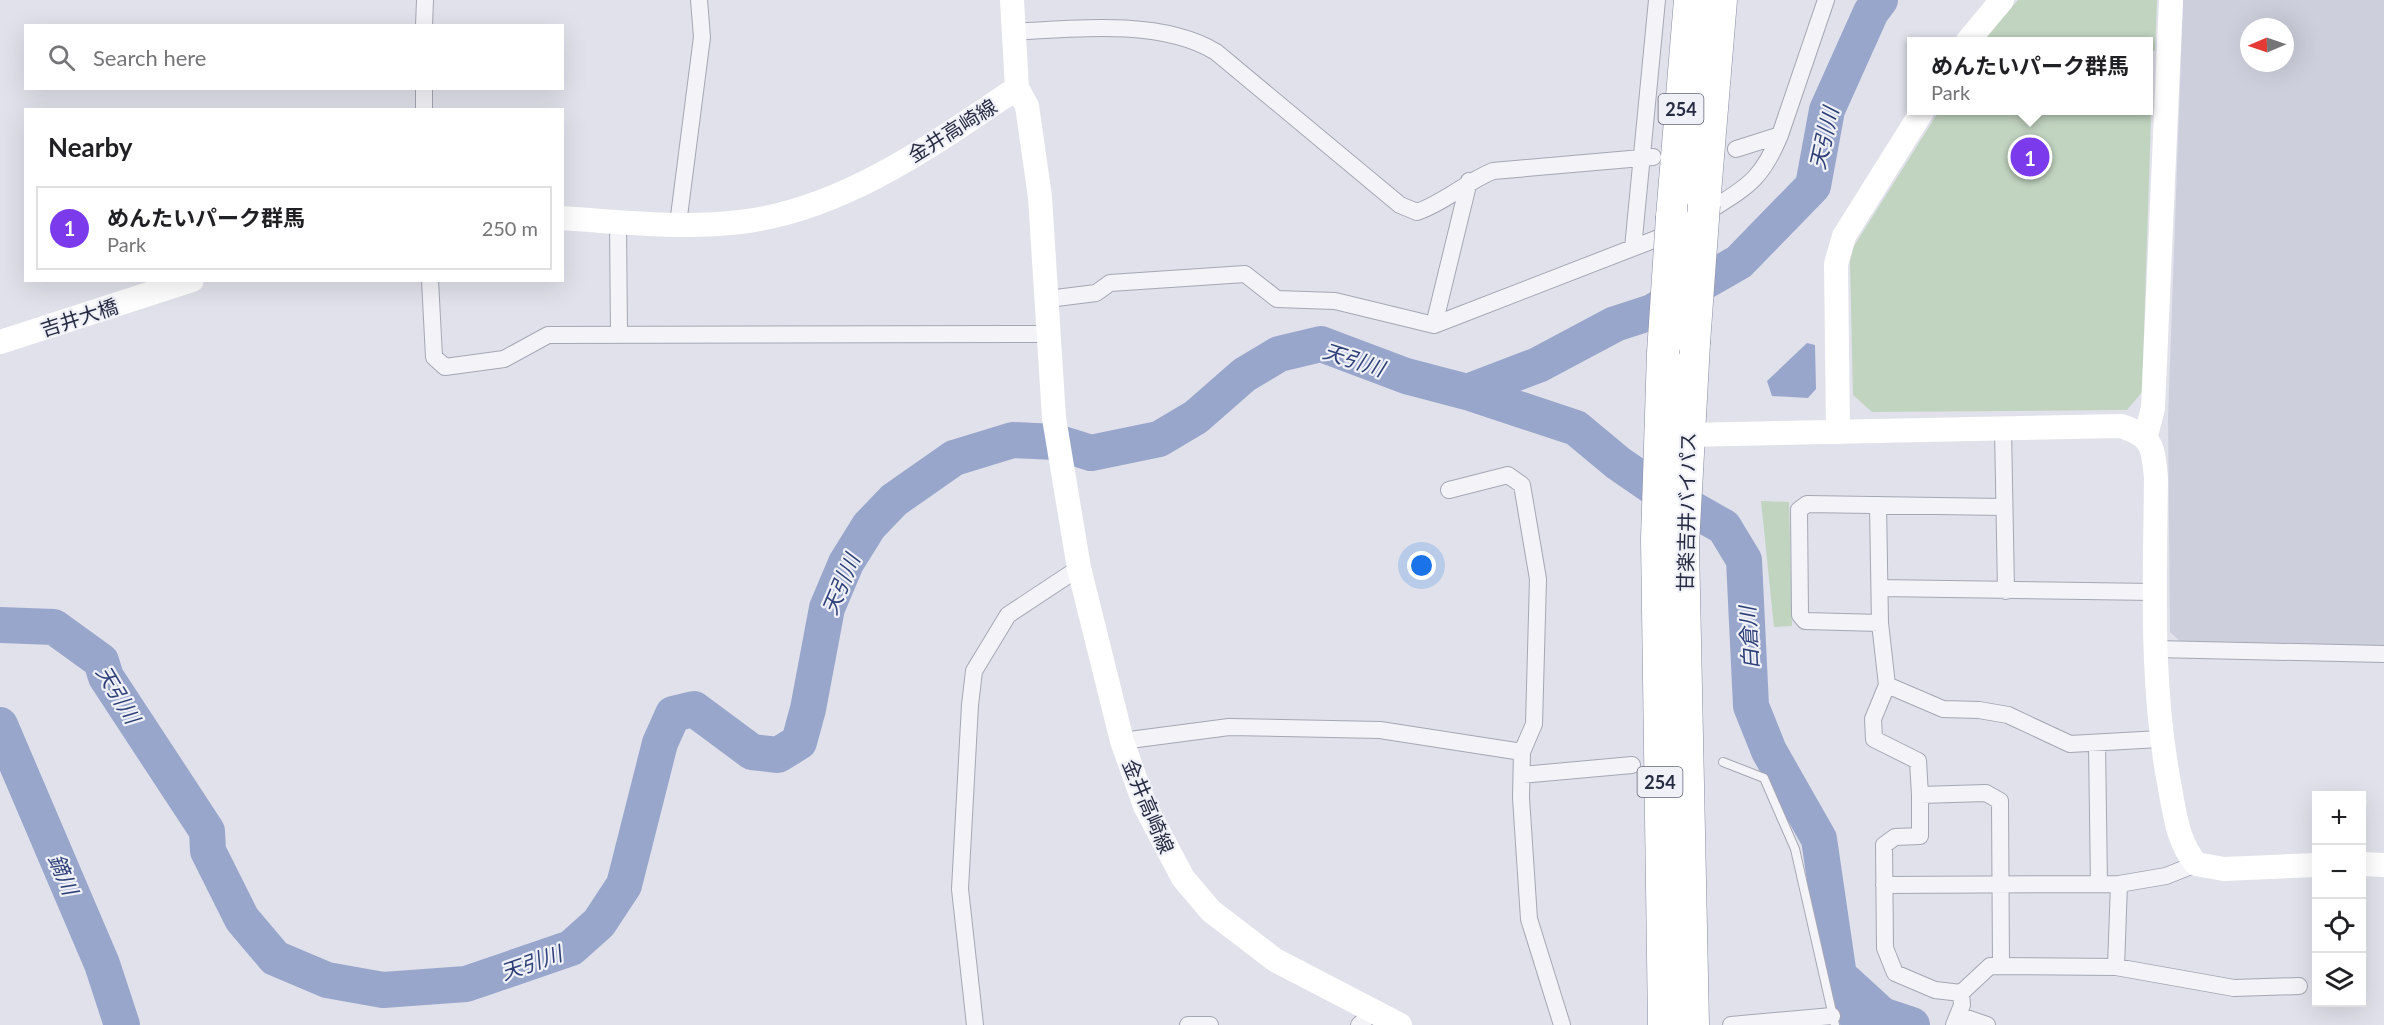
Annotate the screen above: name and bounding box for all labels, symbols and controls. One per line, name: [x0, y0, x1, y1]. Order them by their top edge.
north arrow: [2240, 18, 2294, 72]
search box: [24, 24, 564, 90]
popup: [1907, 37, 2153, 115]
icon: search: [45, 41, 78, 74]
text: Search here: [93, 44, 206, 71]
text: めんたいパーク群馬: [1931, 52, 2129, 79]
text: Park: [1931, 80, 1970, 104]
street label: 金井高崎線: [903, 93, 1001, 167]
road number: 254: [1658, 94, 1704, 124]
water label: 天引川: [1804, 103, 1843, 172]
text: Nearby: [48, 131, 133, 163]
pin: 1: [2010, 134, 2050, 180]
text: めんたいパーク群馬: [107, 204, 305, 231]
text: 1: [64, 216, 75, 240]
text: 250 m: [482, 216, 538, 240]
text: Park: [107, 232, 146, 256]
street label: 吉井大橋: [37, 293, 121, 341]
water label: 天引川: [1320, 337, 1390, 381]
street label: 甘楽吉井バイパス: [1673, 432, 1699, 592]
water label: 天引川: [816, 548, 865, 618]
your location: [1407, 551, 1436, 580]
water label: 白倉川: [1734, 604, 1762, 670]
water label: 天引川: [92, 661, 147, 729]
street label: 金井高崎線: [1118, 755, 1180, 857]
road number: 254: [1638, 767, 1682, 797]
map controls: [2312, 791, 2366, 1007]
button: +: [2312, 791, 2366, 845]
button: −: [2312, 845, 2366, 899]
water label: 鏑川: [44, 850, 84, 900]
button: locate: [2312, 899, 2366, 953]
water label: 天引川: [497, 939, 567, 984]
button: layers: [2312, 953, 2366, 1007]

